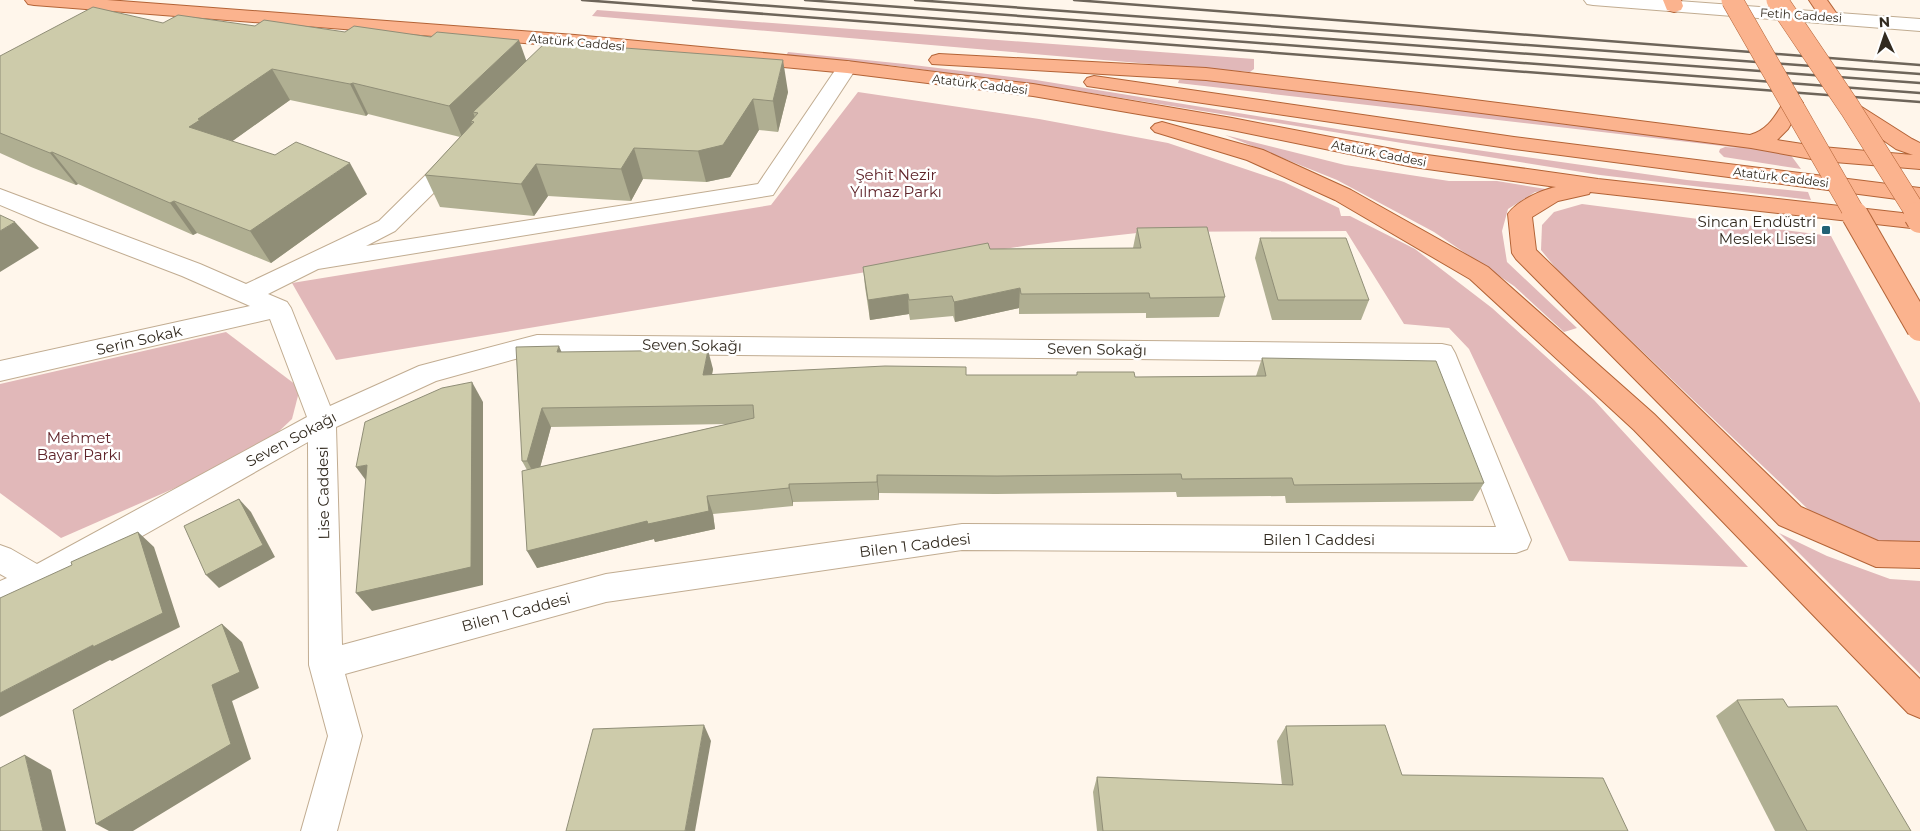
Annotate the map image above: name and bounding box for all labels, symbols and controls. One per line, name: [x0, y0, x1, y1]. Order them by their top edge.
street label: Fetih Caddesi: [1760, 5, 1842, 25]
north arrow: [1860, 10, 1910, 60]
text: N: [1878, 13, 1890, 31]
street label: Atatürk Caddesi: [528, 30, 626, 54]
street label: Atatürk Caddesi: [931, 71, 1029, 97]
street label: Atatürk Caddesi: [1330, 136, 1428, 170]
street label: Atatürk Caddesi: [1732, 164, 1830, 190]
park label: Şehit Nezir Yılmaz Parkı: [850, 165, 942, 201]
place label: Sincan Endüstri Meslek Lisesi: [1697, 212, 1816, 248]
marker: Sincan Endüstri Meslek Lisesi: [1820, 224, 1832, 236]
street label: Serin Sokak: [94, 321, 184, 359]
street label: Seven Sokağı: [642, 335, 742, 355]
street label: Seven Sokağı: [1047, 339, 1147, 359]
street label: Seven Sokağı: [242, 407, 340, 471]
park label: Mehmet Bayar Parkı: [37, 428, 121, 464]
street label: Lise Caddesi: [313, 446, 333, 540]
street label: Bilen 1 Caddesi: [858, 529, 972, 561]
street label: Bilen 1 Caddesi: [1263, 530, 1375, 549]
street label: Bilen 1 Caddesi: [459, 588, 573, 636]

